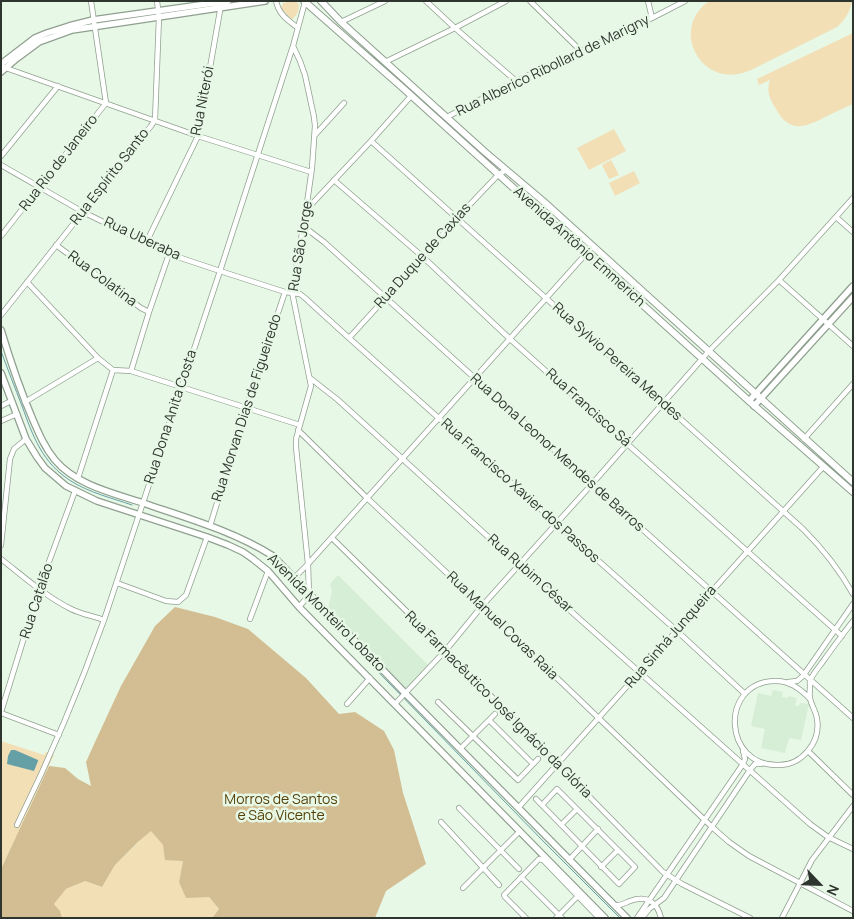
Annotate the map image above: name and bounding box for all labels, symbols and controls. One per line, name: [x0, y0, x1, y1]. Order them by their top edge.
street label: Rua Alberico Ribollard de Marigny: [454, 12, 652, 120]
street label: Rua Niterói: [188, 65, 218, 137]
street label: Rua Rio de Janeiro: [16, 112, 102, 214]
street label: Rua Espírito Santo: [67, 125, 153, 229]
street label: Avenida Antônio Emmerich: [510, 183, 648, 311]
street label: Rua São Jorge: [286, 200, 316, 292]
street label: Rua Duque de Caxias: [371, 200, 475, 312]
street label: Rua Uberaba: [101, 214, 183, 264]
street label: Rua Colatina: [64, 248, 140, 310]
street label: Rua Sylvio Pereira Mendes: [549, 299, 685, 425]
street label: Rua Morvan Dias de Figueiredo: [209, 312, 285, 504]
street label: Rua Dona Anita Costa: [141, 348, 201, 486]
street label: Rua Francisco Sá: [542, 365, 634, 451]
street label: Rua Dona Leonor Mendes de Barros: [467, 370, 647, 536]
street label: Rua Francisco Xavier dos Passos: [437, 415, 603, 567]
street label: Rua Rubim César: [484, 531, 576, 617]
street label: Avenida Monteiro Lobato: [264, 551, 388, 675]
street label: Rua Catalão: [17, 561, 57, 641]
street label: Rua Manuel Covas Raia: [443, 568, 561, 684]
street label: Rua Sinhá Junqueira: [622, 582, 720, 692]
street label: Rua Farmacêutico José Ignácio da Glória: [401, 608, 595, 802]
park label: Morros de Santos e São Vicente: [224, 792, 338, 824]
north arrow: [794, 859, 844, 909]
text: N: [822, 882, 844, 899]

